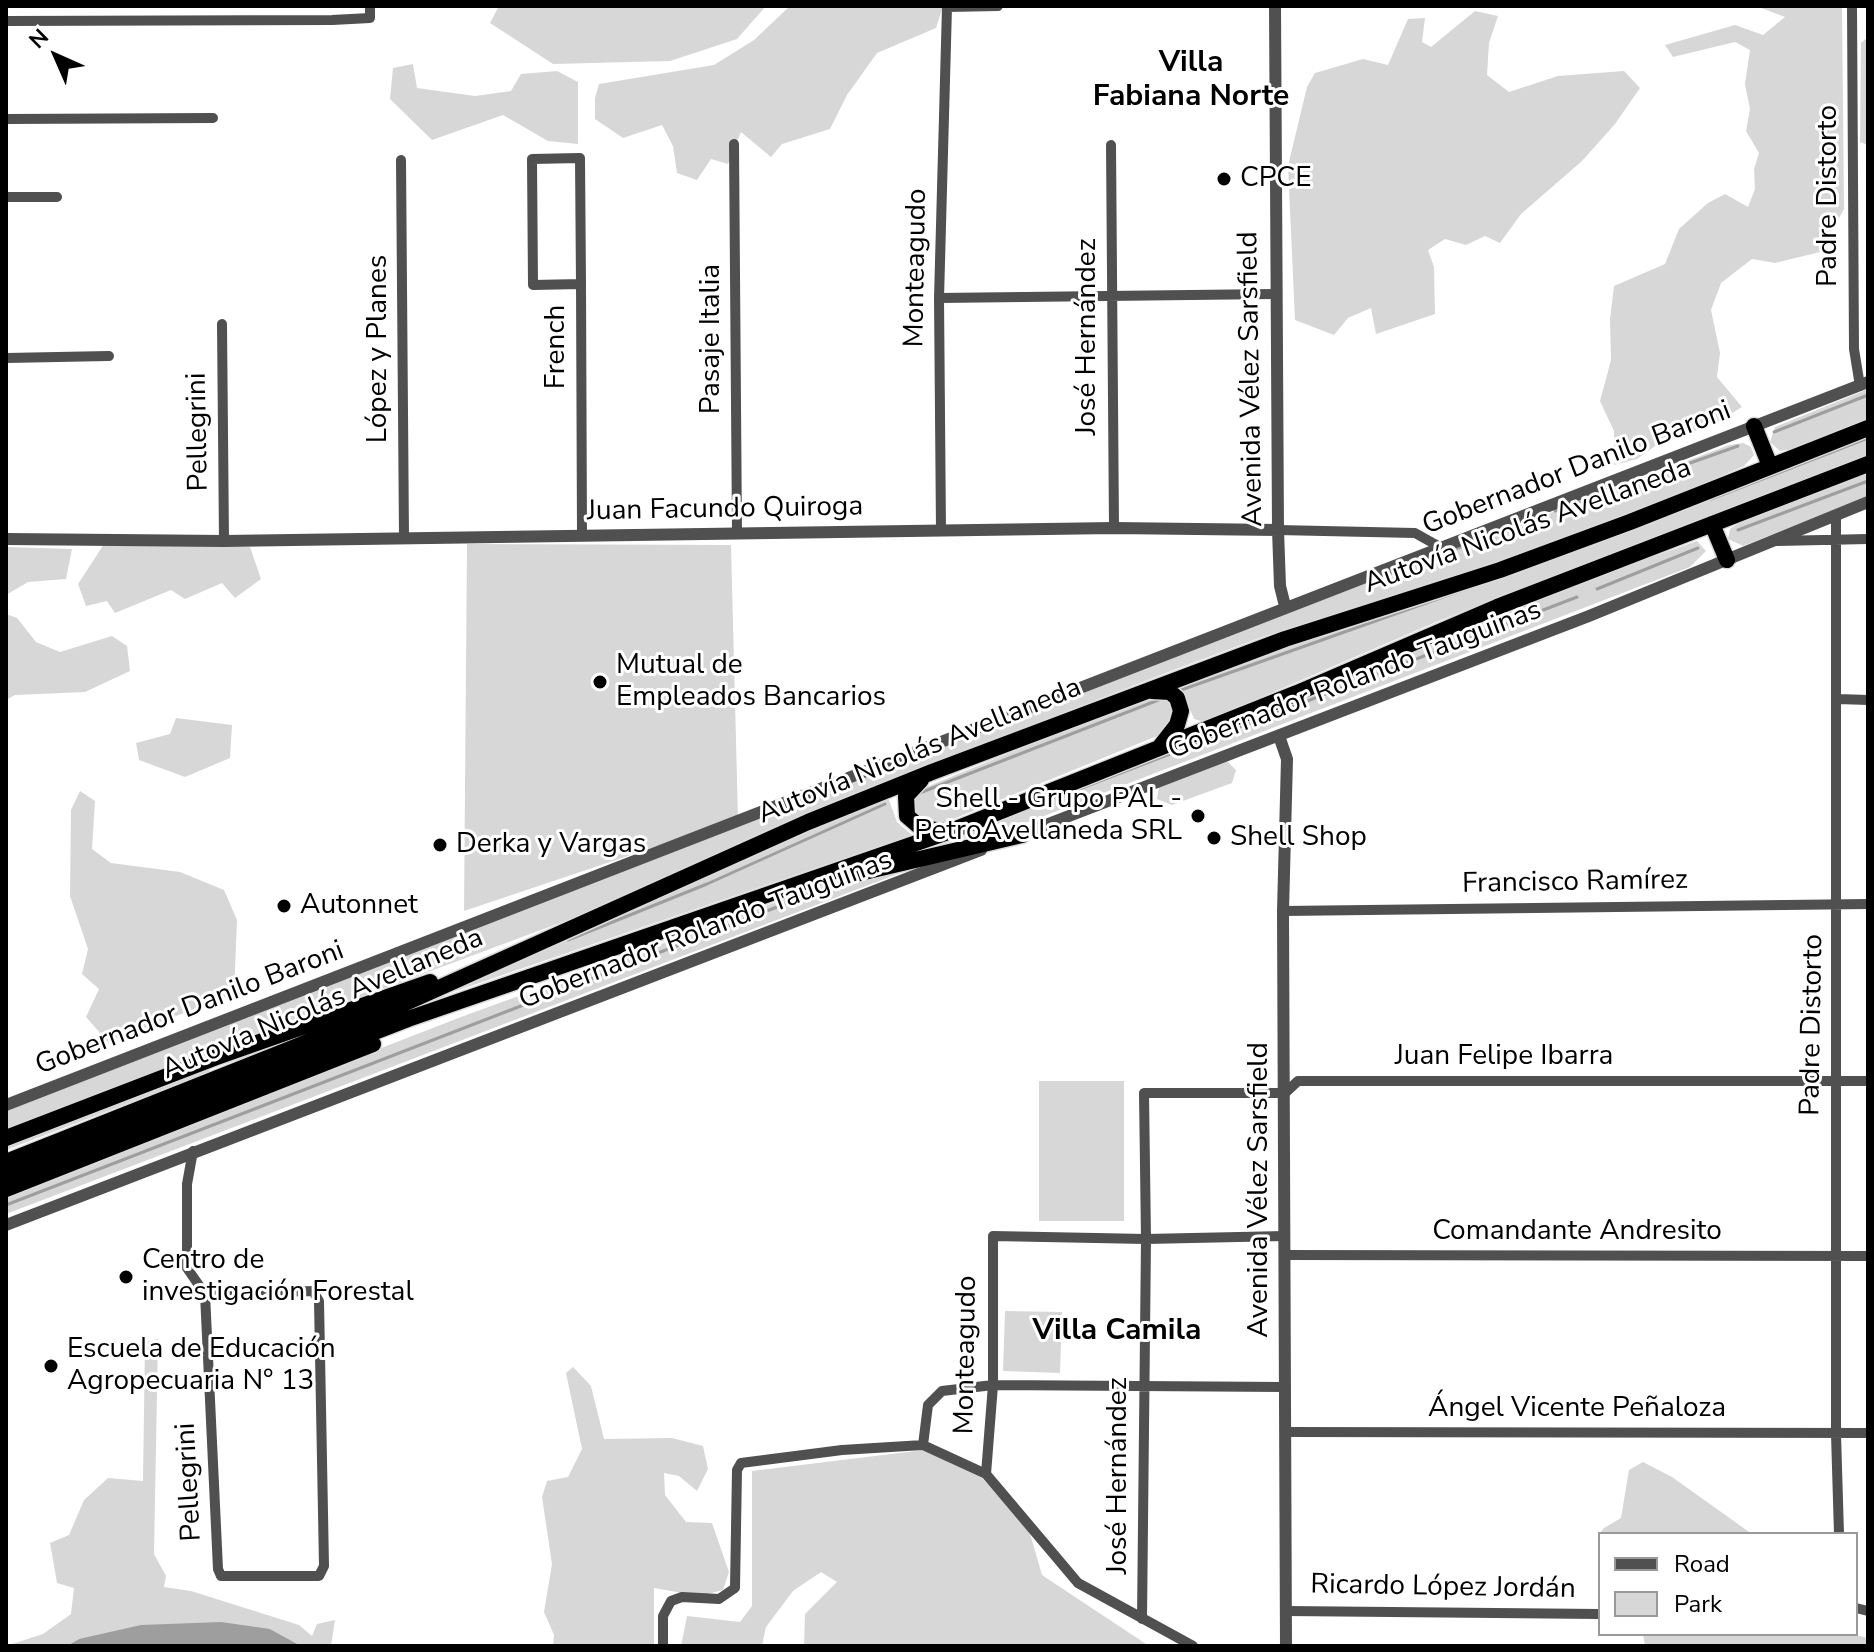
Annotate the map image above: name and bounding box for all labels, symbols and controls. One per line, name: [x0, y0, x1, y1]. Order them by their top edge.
north arrow: [16, 16, 96, 96]
text: N: [23, 23, 55, 55]
district label: Villa Fabiana Norte: [1093, 46, 1289, 116]
street label: Padre Distorto: [1812, 105, 1846, 287]
place label: CPCE: [1240, 162, 1312, 196]
marker: CPCE: [1215, 170, 1233, 188]
street label: Monteagudo: [899, 188, 935, 348]
street label: Avenida Vélez Sarsfield: [1233, 231, 1271, 527]
street label: José Hernández: [1071, 238, 1105, 436]
street label: López y Planes: [362, 255, 396, 443]
street label: Pasaje Italia: [695, 264, 729, 414]
street label: French: [540, 305, 574, 389]
street label: Pellegrini: [181, 372, 217, 492]
street label: Gobernador Danilo Baroni: [1418, 395, 1736, 543]
street label: Autovía Nicolás Avellaneda: [1360, 452, 1696, 602]
street label: Juan Facundo Quiroga: [587, 491, 863, 529]
street label: Gobernador Rolando Tauguinas: [1164, 594, 1546, 768]
place label: Mutual de Empleados Bancarios: [616, 649, 886, 715]
street label: Autovía Nicolás Avellaneda: [754, 672, 1086, 832]
marker: Mutual de Empleados Bancarios: [591, 673, 609, 691]
place label: Shell - Grupo PAL - PetroAvellaneda SRL: [914, 783, 1182, 849]
marker: Shell - Grupo PAL - PetroAvellaneda SRL: [1189, 807, 1207, 825]
place label: Shell Shop: [1230, 821, 1367, 855]
place label: Derka y Vargas: [456, 828, 646, 862]
marker: Shell Shop: [1205, 829, 1223, 847]
marker: Derka y Vargas: [431, 836, 449, 854]
street label: Gobernador Rolando Tauguinas: [515, 844, 897, 1018]
street label: Francisco Ramírez: [1462, 864, 1688, 902]
place label: Autonnet: [300, 889, 418, 923]
marker: Autonnet: [275, 897, 293, 915]
street label: Autovía Nicolás Avellaneda: [157, 922, 489, 1088]
street label: Padre Distorto: [1795, 934, 1831, 1116]
street label: Gobernador Danilo Baroni: [31, 935, 349, 1083]
street label: Juan Felipe Ibarra: [1395, 1040, 1613, 1074]
street label: Avenida Vélez Sarsfield: [1243, 1042, 1277, 1338]
street label: Comandante Andresito: [1432, 1215, 1722, 1249]
place label: Centro de investigación Forestal: [142, 1244, 414, 1310]
marker: Centro de investigación Forestal: [117, 1268, 135, 1286]
street label: Monteagudo: [949, 1275, 985, 1435]
district label: Villa Camila: [1033, 1314, 1201, 1350]
place label: Escuela de Educación Agropecuaria N° 13: [67, 1333, 336, 1399]
marker: Escuela de Educación Agropecuaria N° 13: [42, 1357, 60, 1375]
street label: José Hernández: [1102, 1377, 1136, 1575]
street label: Ángel Vicente Peñaloza: [1428, 1392, 1726, 1426]
street label: Pellegrini: [170, 1422, 210, 1542]
legend: [1598, 1532, 1858, 1636]
text: Road: [1674, 1548, 1730, 1580]
street label: Ricardo López Jordán: [1310, 1569, 1576, 1607]
text: Park: [1674, 1588, 1722, 1620]

